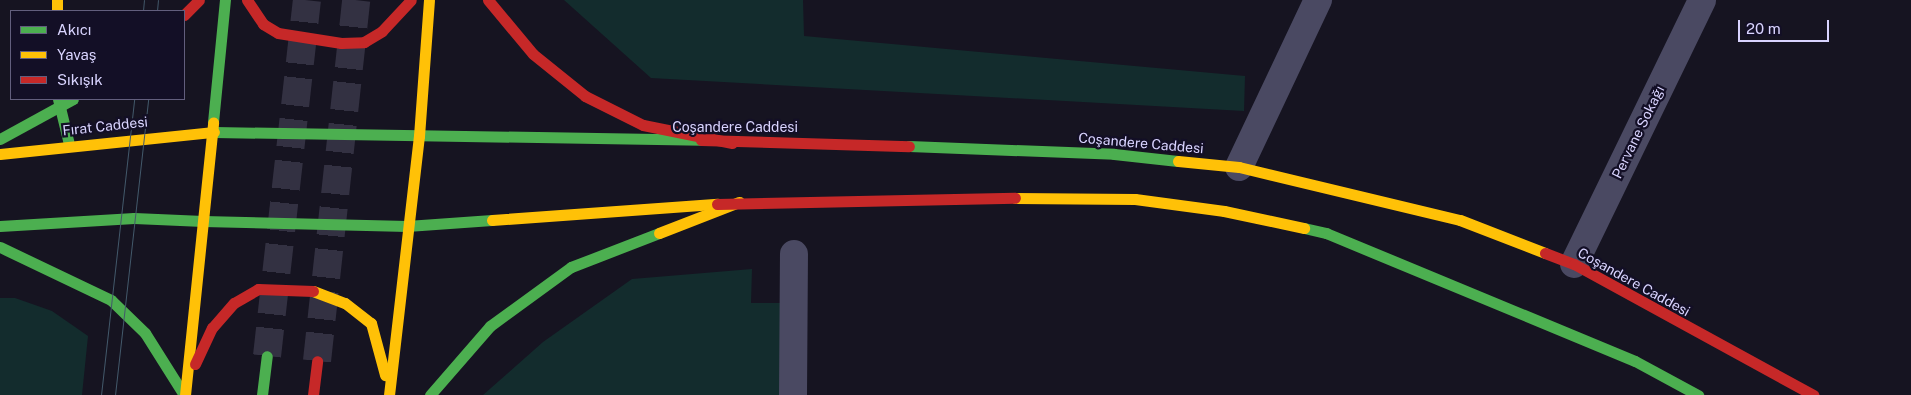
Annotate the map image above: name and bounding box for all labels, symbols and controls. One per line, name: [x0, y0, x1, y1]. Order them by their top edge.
legend: [10, 10, 185, 100]
scale bar: [1741, 10, 1832, 42]
text: 20 m: [1746, 20, 1781, 37]
text: Akıcı: [57, 21, 91, 38]
text: Yavaş: [57, 46, 96, 63]
text: Sıkışık: [57, 71, 103, 88]
street label: Pervane Sokağı: [1608, 83, 1668, 181]
street label: Fırat Caddesi: [61, 113, 149, 139]
street label: Coşandere Caddesi: [672, 119, 798, 135]
street label: Coşandere Caddesi: [1078, 129, 1204, 157]
street label: Coşandere Caddesi: [1575, 244, 1693, 320]

